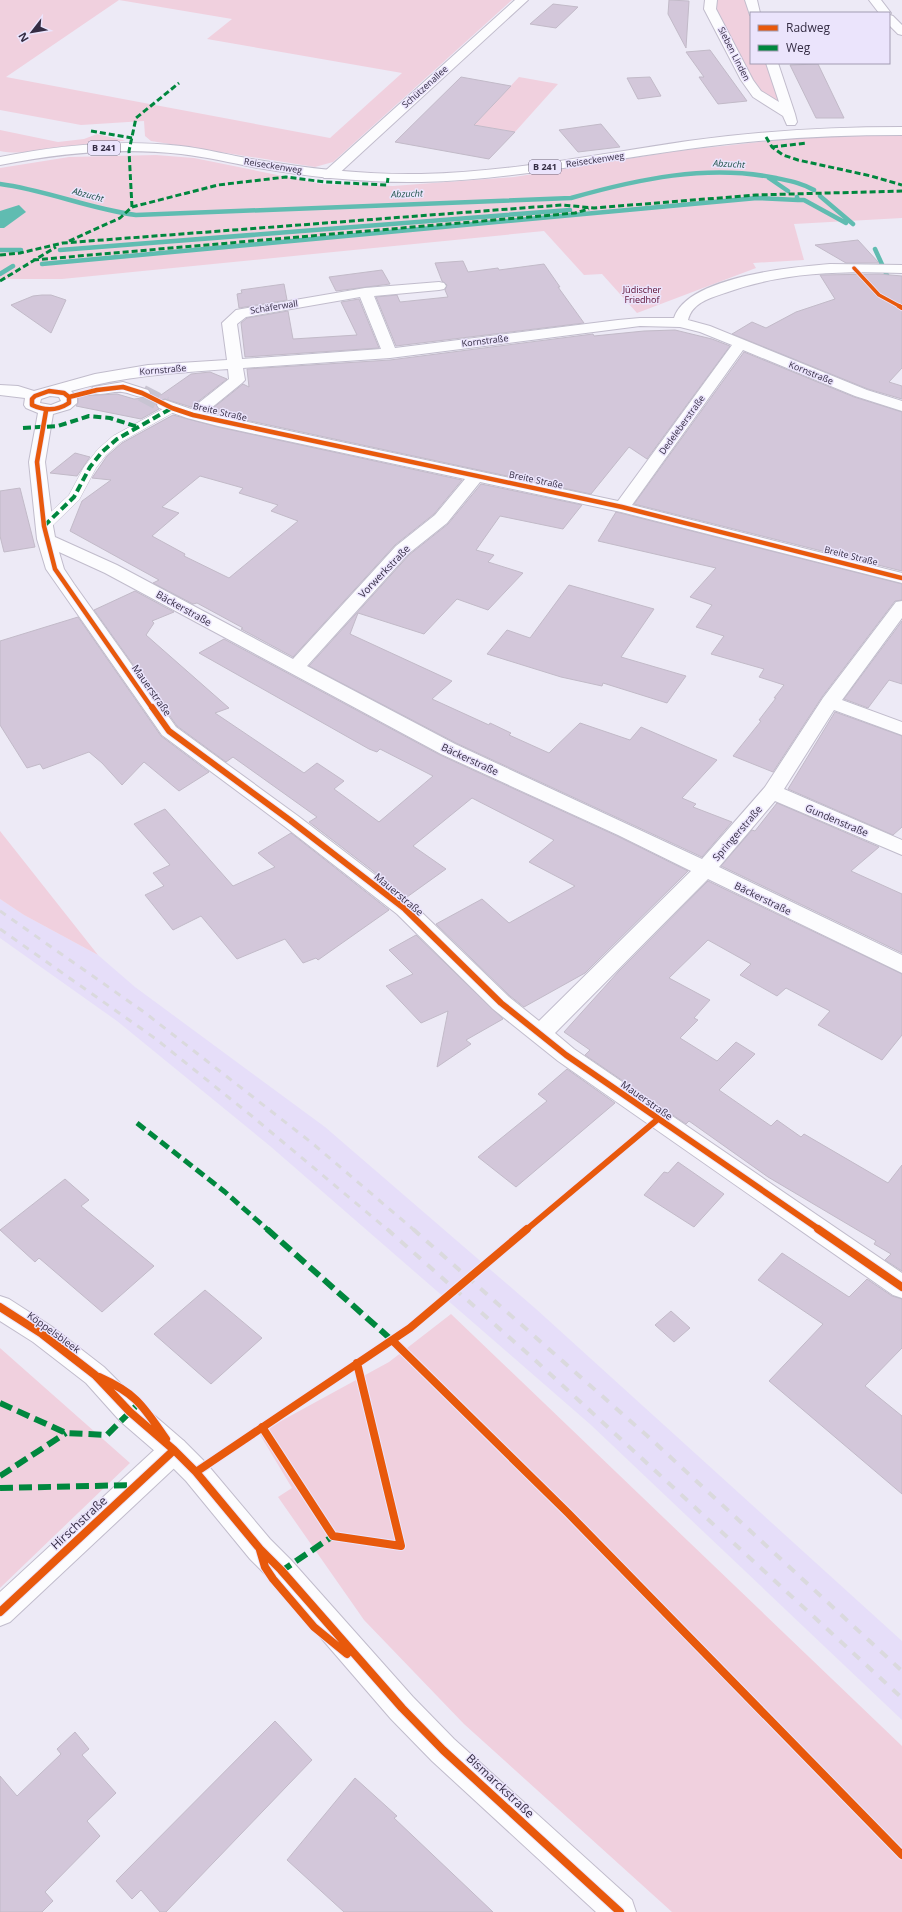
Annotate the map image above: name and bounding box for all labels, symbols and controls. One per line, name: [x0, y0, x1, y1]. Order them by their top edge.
north arrow: [12, 12, 52, 52]
legend: [750, 12, 890, 64]
text: Radweg: [786, 19, 830, 36]
street label: Sieben Linden: [715, 24, 754, 83]
text: N: [14, 30, 32, 45]
text: Weg: [786, 39, 811, 56]
street label: Schützenallee: [399, 62, 451, 111]
road number: B 241: [88, 141, 120, 155]
street label: Reiseckenweg: [565, 148, 625, 171]
street label: Reiseckenweg: [243, 154, 303, 177]
water label: Abzucht: [712, 156, 746, 171]
road number: B 241: [529, 160, 561, 174]
water label: Abzucht: [70, 184, 106, 205]
water label: Abzucht: [390, 186, 424, 201]
park label: Jüdischer Friedhof: [622, 283, 662, 306]
street label: Schäferwall: [249, 296, 299, 317]
street label: Kornstraße: [461, 331, 509, 350]
street label: Kornstraße: [787, 358, 835, 387]
street label: Kornstraße: [139, 361, 187, 378]
street label: Dedeleberstraße: [656, 392, 708, 457]
street label: Breite Straße: [192, 399, 248, 424]
street label: Breite Straße: [508, 467, 564, 492]
street label: Vorwerkstraße: [355, 541, 413, 601]
street label: Breite Straße: [823, 543, 879, 568]
street label: Bäckerstraße: [154, 587, 215, 629]
street label: Mauerstraße: [129, 661, 175, 719]
street label: Bäckerstraße: [439, 740, 501, 779]
street label: Gundenstraße: [803, 800, 871, 840]
street label: Springerstraße: [709, 802, 765, 864]
street label: Mauerstraße: [371, 869, 427, 919]
street label: Bäckerstraße: [732, 878, 794, 918]
street label: Mauerstraße: [618, 1077, 676, 1123]
street label: Köppelsbleek: [25, 1308, 84, 1356]
street label: Hirschstraße: [47, 1492, 111, 1553]
street label: Bismarckstraße: [463, 1750, 538, 1822]

